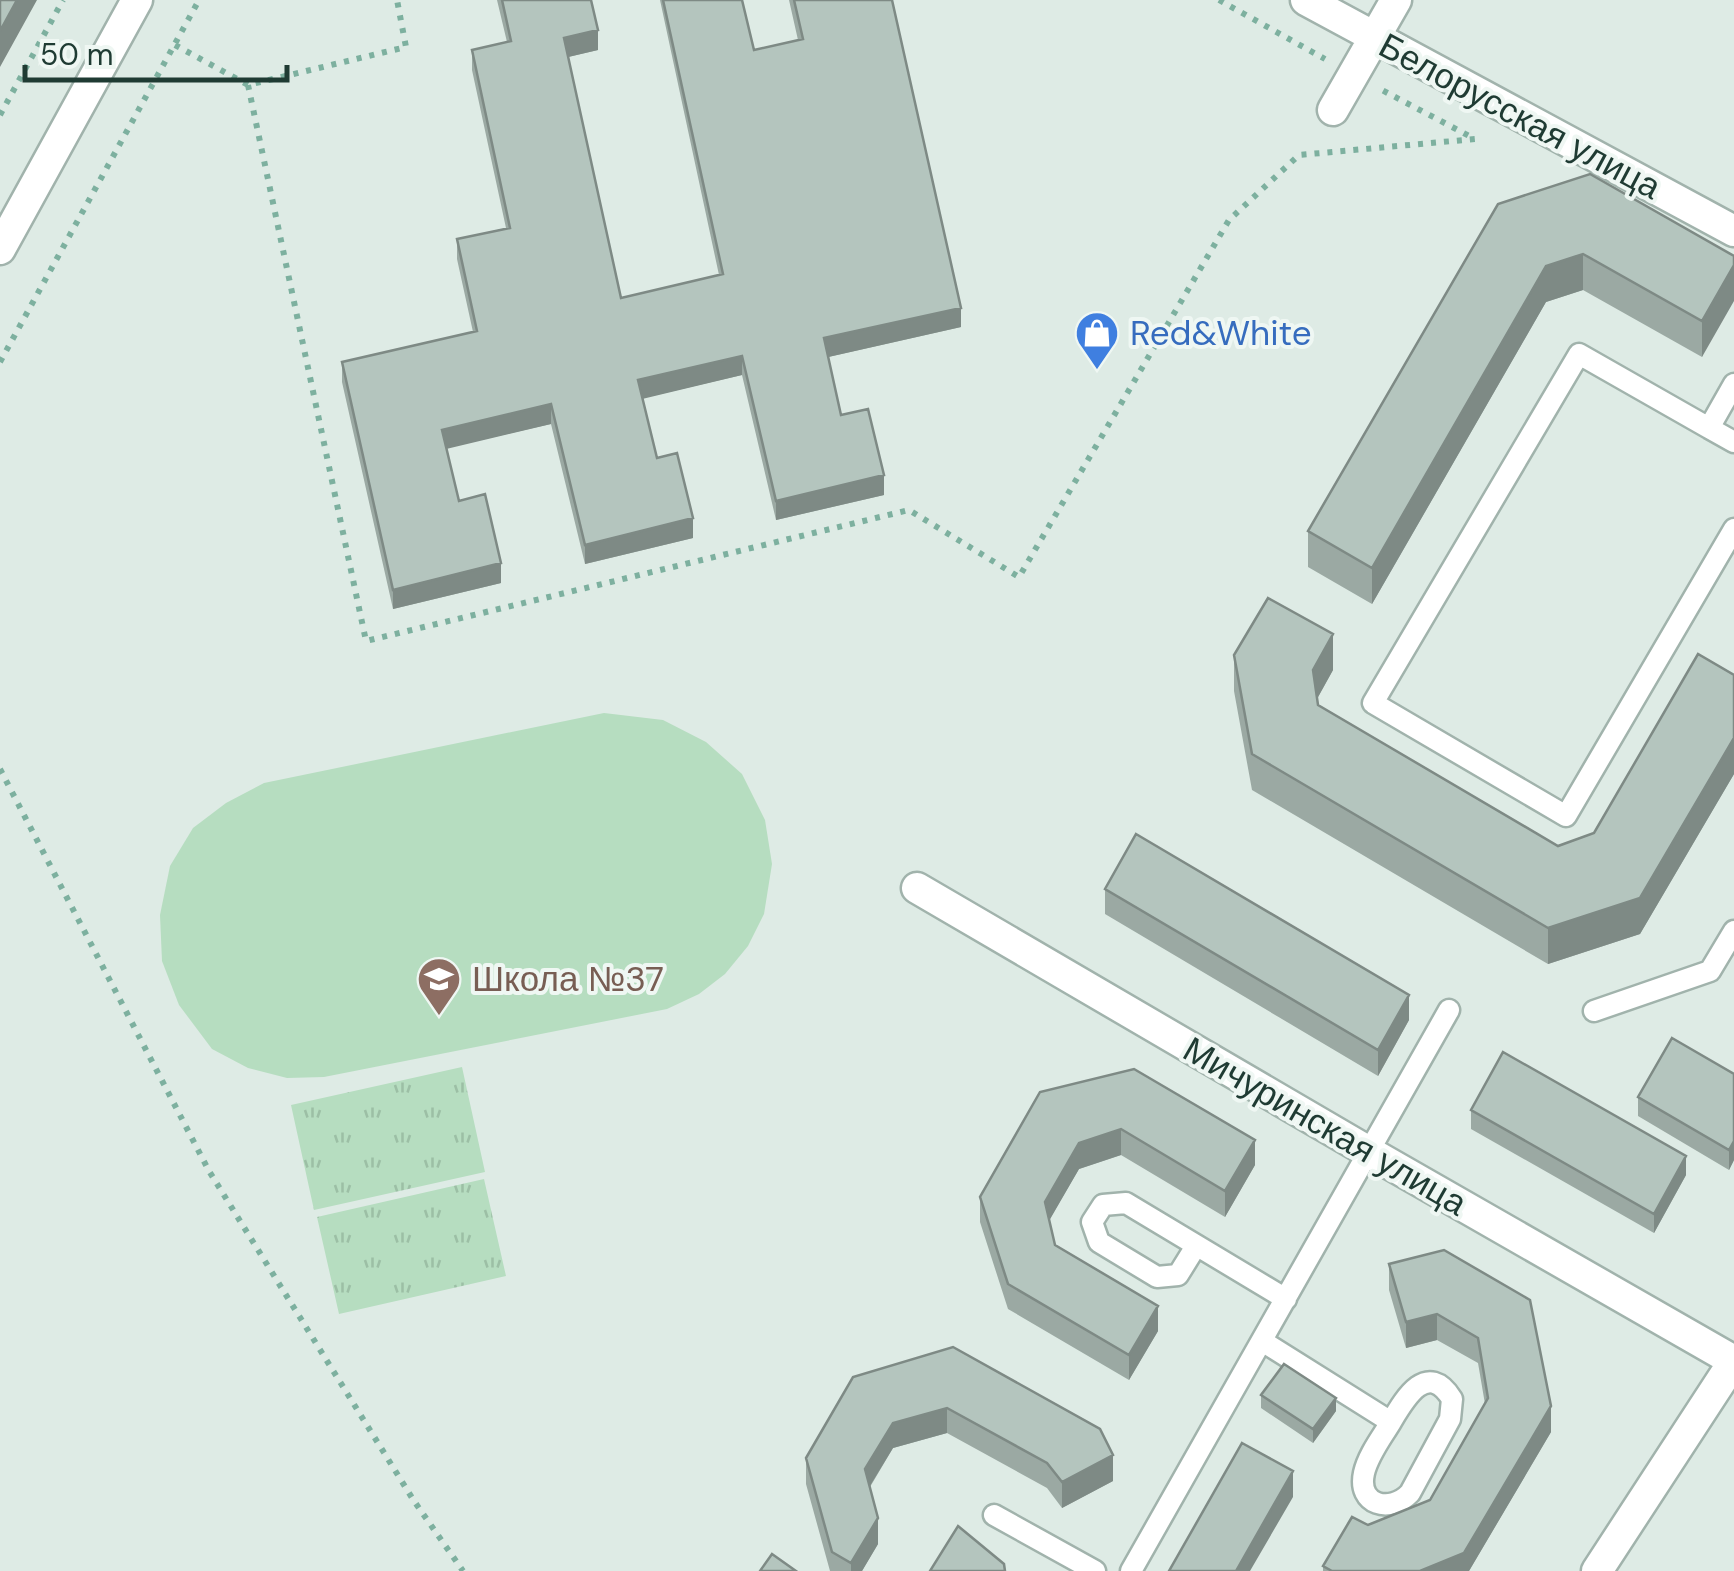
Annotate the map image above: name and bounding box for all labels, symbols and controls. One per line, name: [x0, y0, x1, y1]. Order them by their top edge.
scale bar: [25, 20, 288, 82]
street label: Белорусская улица: [1371, 22, 1669, 210]
text: 50 m: [40, 35, 114, 74]
shop icon: Red&White: [1074, 310, 1120, 371]
place label: Red&White: [1130, 310, 1312, 356]
school or university icon: Школа №37: [416, 956, 462, 1017]
place label: Школа №37: [472, 956, 664, 1002]
street label: Мичуринская улица: [1175, 1026, 1475, 1226]

